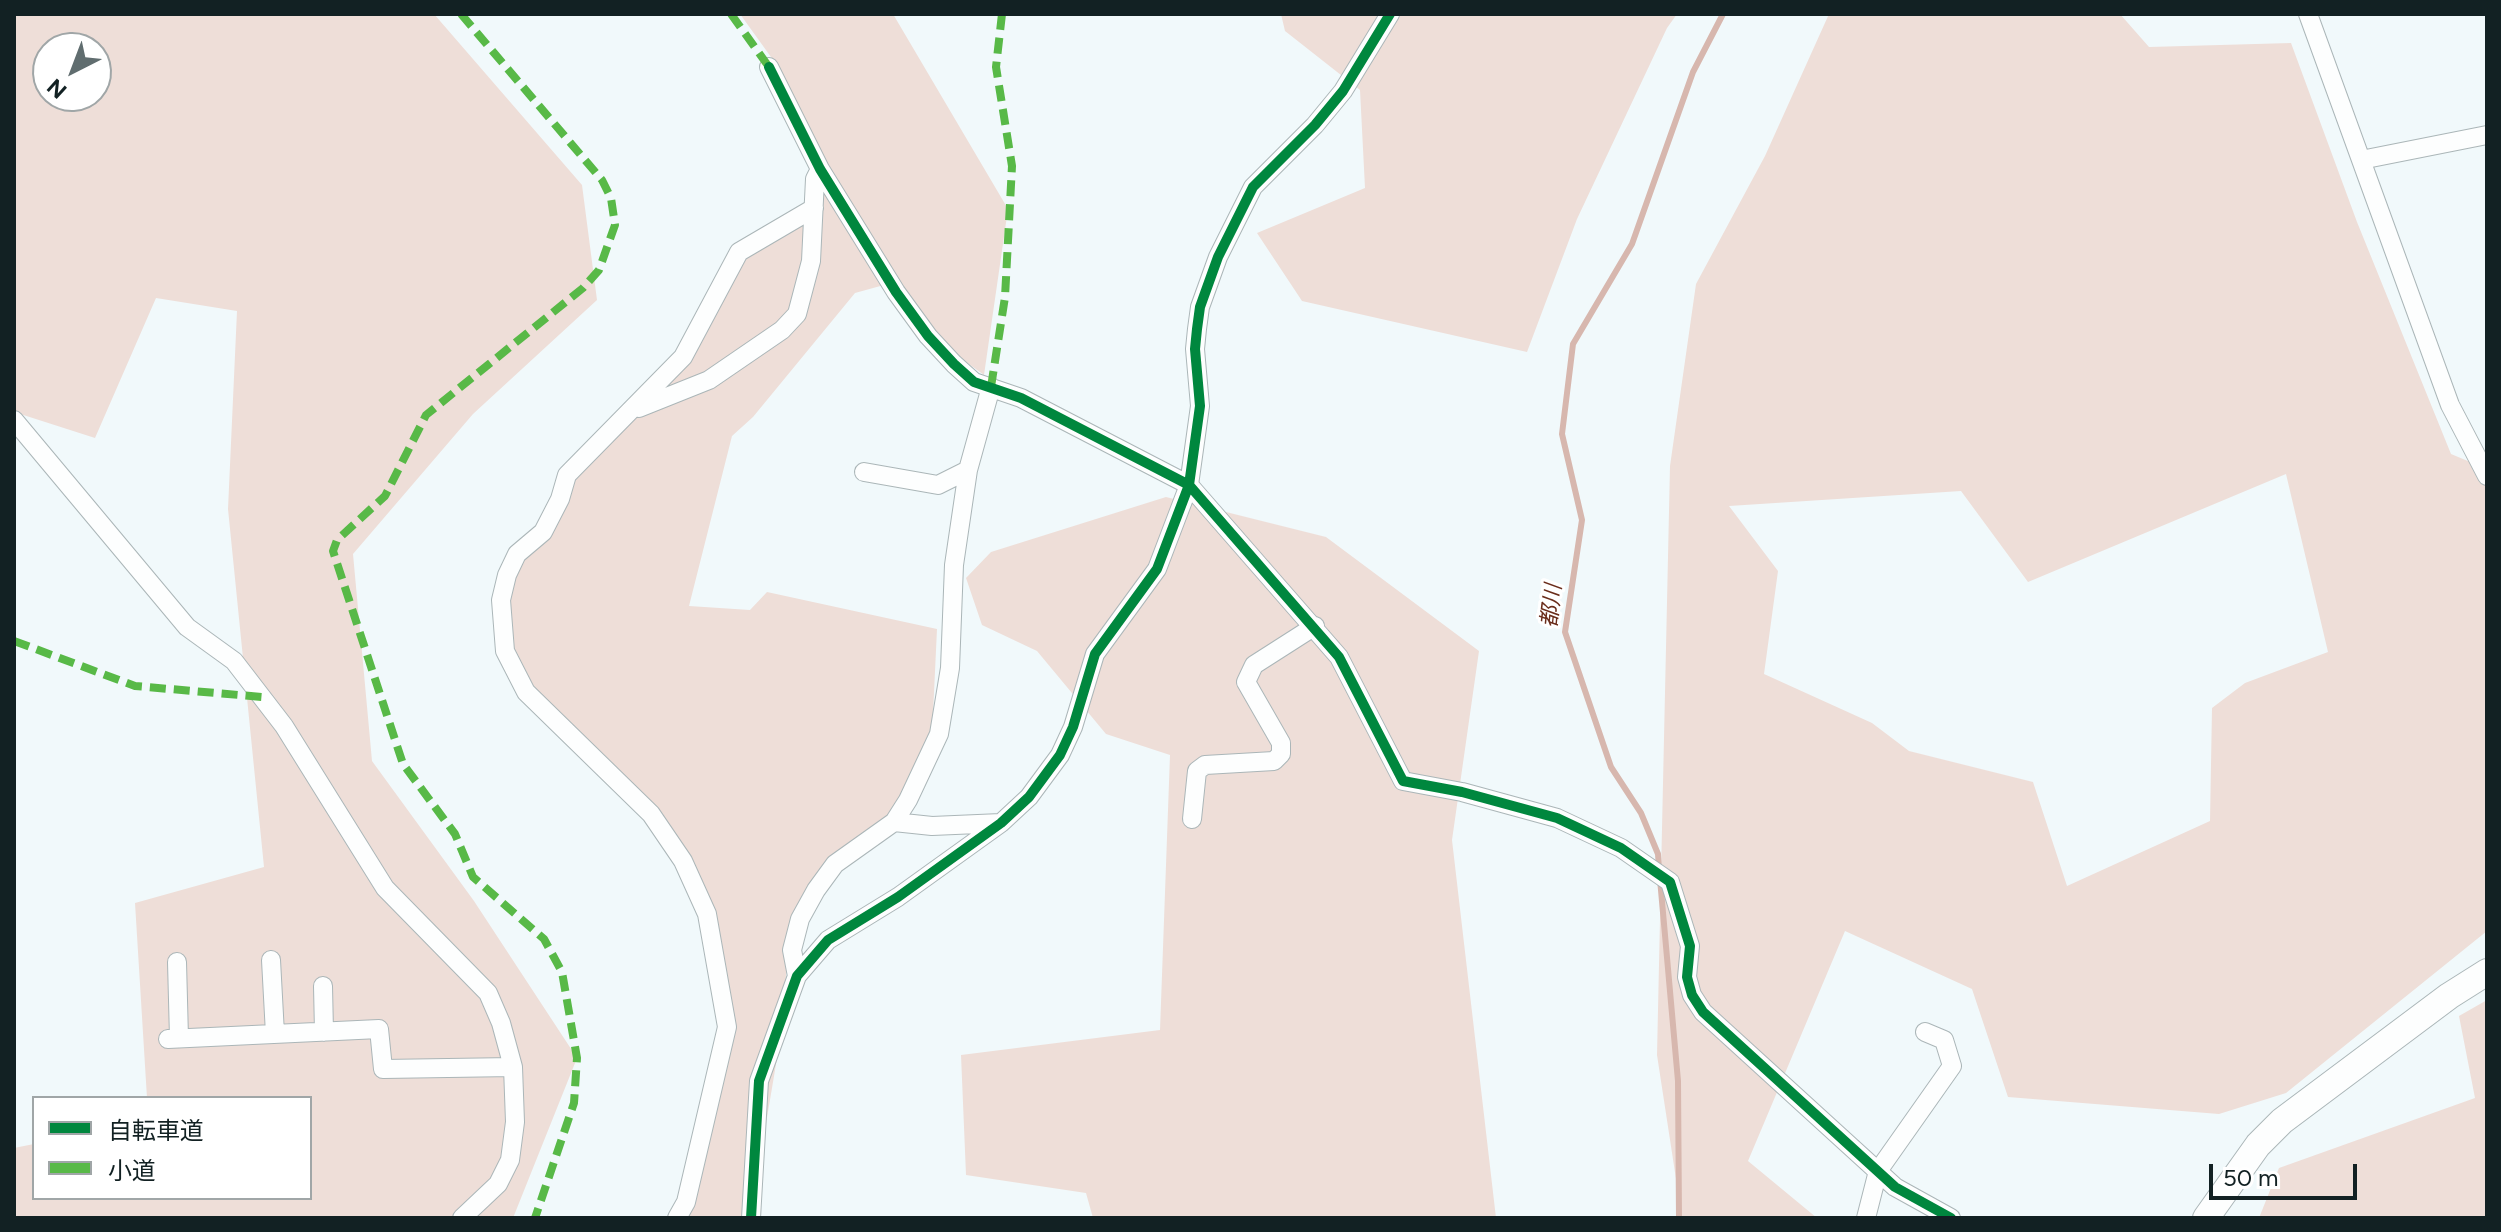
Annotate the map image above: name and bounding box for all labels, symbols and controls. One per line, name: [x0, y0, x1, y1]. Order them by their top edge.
north arrow: [32, 32, 112, 112]
text: N: [42, 73, 72, 104]
water label: 都川: [1537, 583, 1567, 629]
legend: [32, 1096, 312, 1200]
text: 自転車道: [108, 1116, 204, 1145]
scale bar: [2213, 1148, 2361, 1198]
text: 小道: [108, 1156, 156, 1185]
text: 50 m: [2223, 1163, 2279, 1192]

